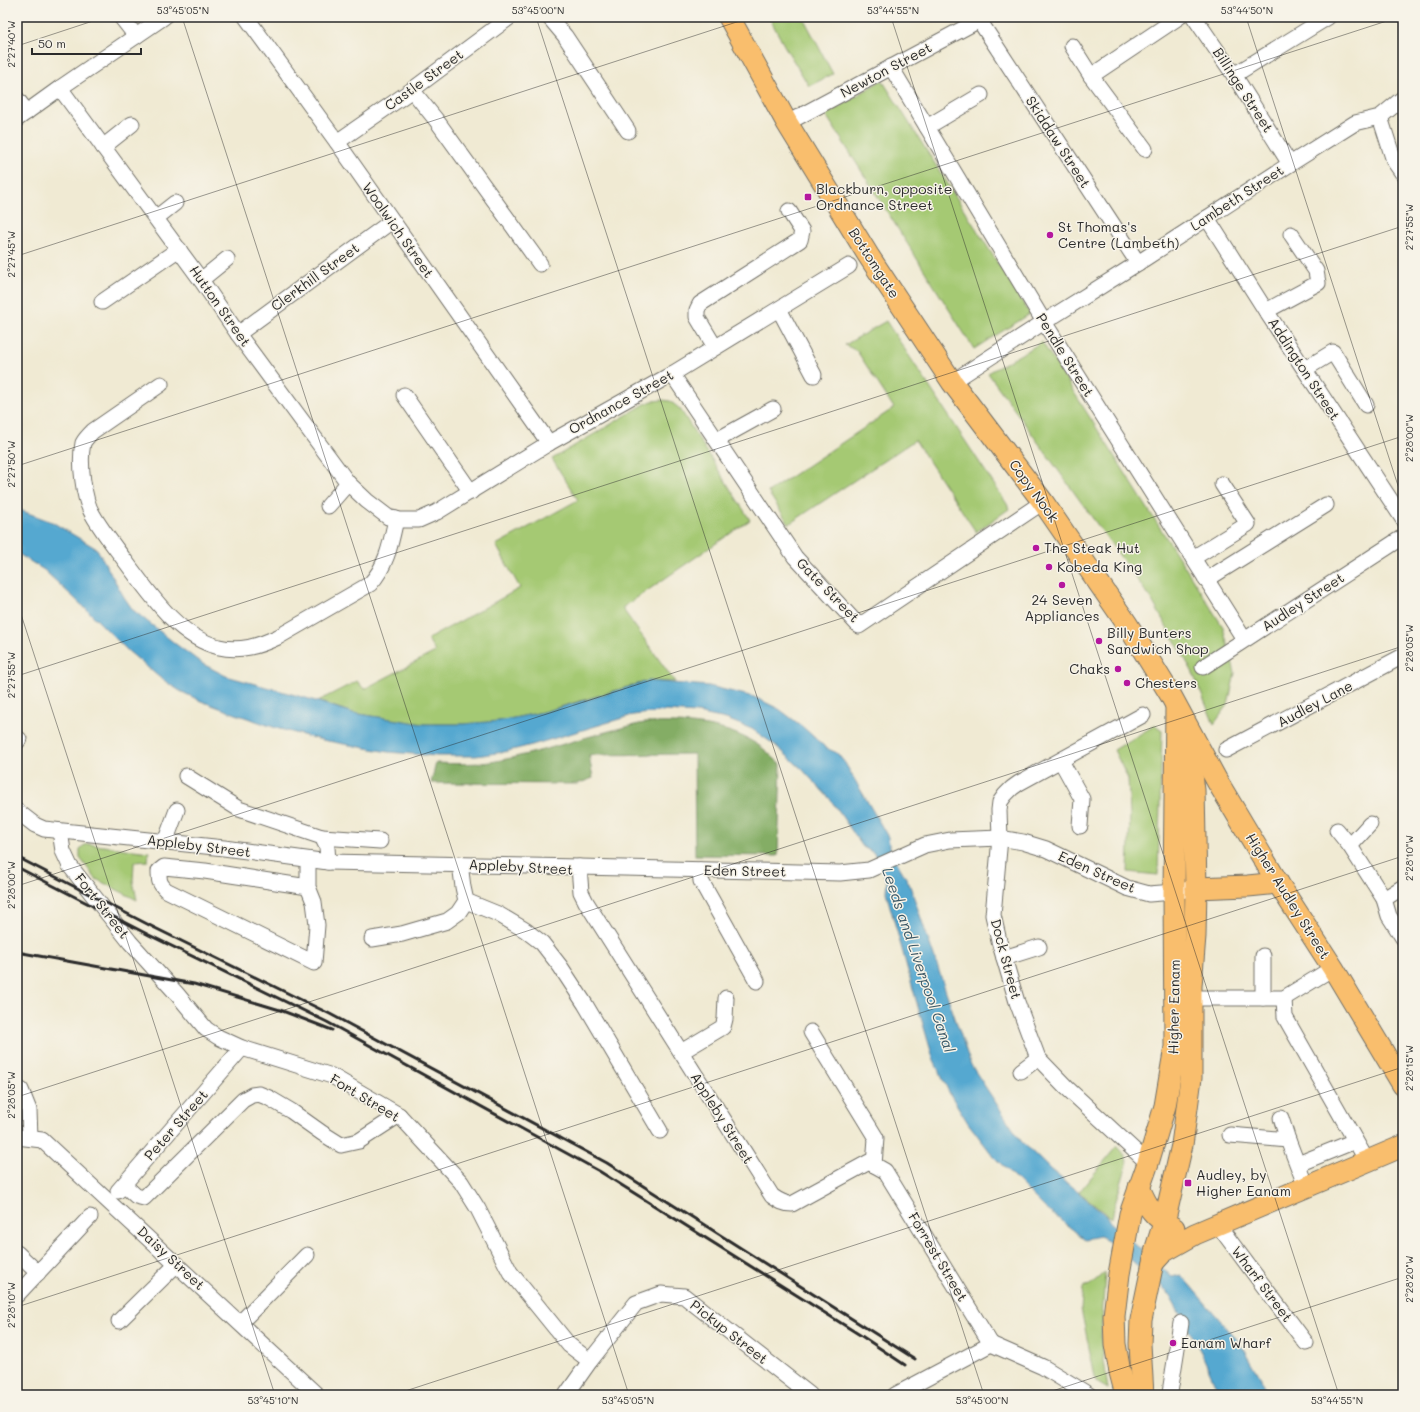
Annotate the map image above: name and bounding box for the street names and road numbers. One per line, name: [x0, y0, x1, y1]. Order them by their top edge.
street label: Newton Street: [837, 37, 935, 102]
street label: Billinge Street: [1209, 44, 1278, 136]
street label: Castle Street: [381, 45, 467, 115]
street label: Skiddaw Street: [1022, 92, 1095, 191]
street label: Lambeth Street: [1186, 160, 1287, 235]
street label: Woolwich Street: [358, 178, 439, 281]
street label: Bottomgate: [845, 224, 904, 302]
street label: Clerkhill Street: [267, 238, 363, 315]
street label: Hutton Street: [185, 261, 255, 350]
street label: Pendle Street: [1032, 309, 1099, 400]
street label: Addington Street: [1264, 314, 1345, 424]
street label: Ordnance Street: [565, 365, 677, 438]
street label: Copy Nook: [1005, 456, 1064, 526]
street label: Gate Street: [793, 553, 864, 626]
street label: Audley Street: [1258, 568, 1348, 635]
street label: Audley Lane: [1274, 676, 1356, 731]
street label: Higher Audley Street: [1242, 829, 1335, 962]
street label: Appleby Street: [146, 830, 252, 861]
street label: Eden Street: [1056, 846, 1139, 897]
street label: Appleby Street: [468, 854, 574, 879]
street label: Eden Street: [704, 860, 786, 881]
street label: Fort Street: [71, 869, 134, 942]
street label: Dock Street: [987, 916, 1026, 1001]
street label: Higher Eanam: [1163, 959, 1184, 1055]
street label: Appleby Street: [687, 1068, 758, 1167]
street label: Fort Street: [327, 1069, 404, 1126]
street label: Peter Street: [140, 1085, 212, 1164]
street label: Forrest Street: [904, 1209, 973, 1305]
street label: Daisy Street: [133, 1221, 209, 1294]
street label: Wharf Street: [1228, 1242, 1297, 1326]
street label: Pickup Street: [686, 1295, 772, 1368]

